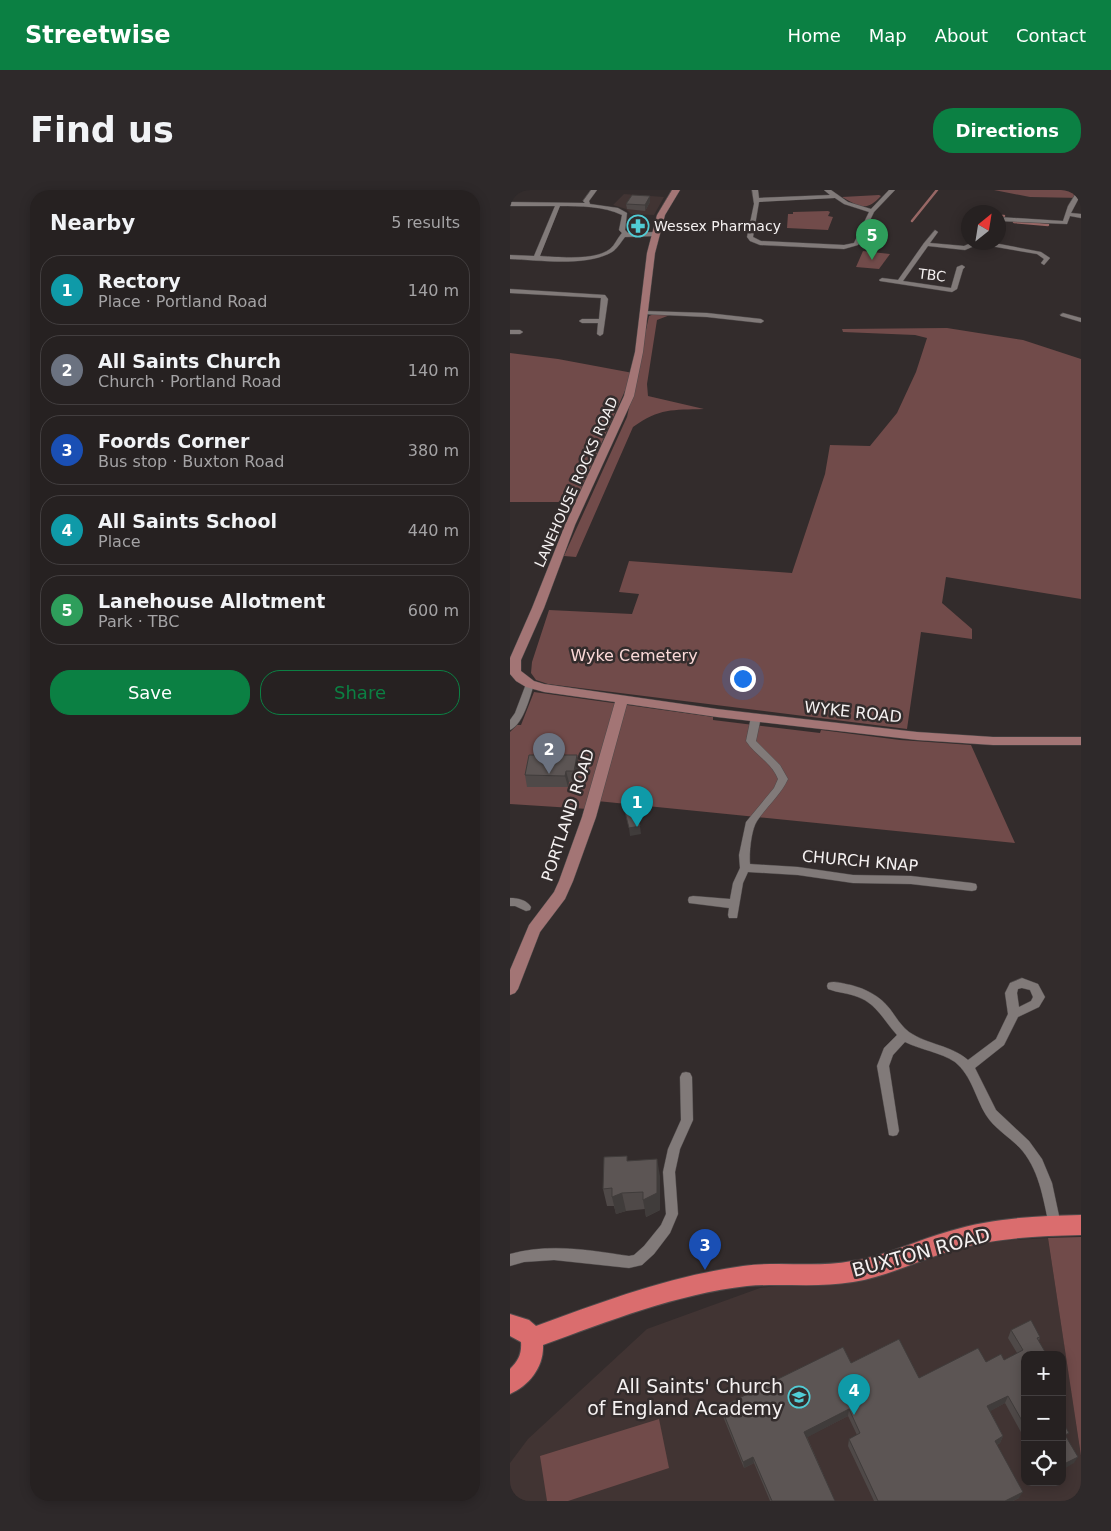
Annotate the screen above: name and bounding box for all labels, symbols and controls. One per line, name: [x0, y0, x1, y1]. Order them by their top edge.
text: Streetwise: [25, 21, 171, 49]
text: Home: [788, 25, 841, 46]
text: Map: [869, 25, 907, 46]
text: About: [935, 25, 988, 46]
text: Contact: [1016, 25, 1086, 46]
button: Directions: [933, 108, 1081, 153]
text: Find us: [30, 110, 174, 150]
north arrow: [961, 205, 1006, 250]
text: Nearby: [50, 211, 135, 235]
text: 5 results: [391, 213, 460, 232]
pharmacy icon: Wessex Pharmacy: [626, 214, 650, 238]
place label: Wessex Pharmacy: [654, 218, 781, 234]
pin: 5: [856, 219, 888, 260]
street label: TBC: [916, 265, 947, 285]
text: Rectory: [98, 270, 181, 292]
text: 1: [61, 281, 73, 300]
text: 140 m: [408, 281, 459, 300]
text: Place · Portland Road: [98, 292, 267, 311]
text: All Saints Church: [98, 350, 281, 372]
text: 2: [61, 361, 73, 380]
text: 140 m: [408, 361, 459, 380]
text: Church · Portland Road: [98, 372, 281, 391]
street label: LANEHOUSE ROCKS ROAD: [531, 394, 621, 570]
text: Foords Corner: [98, 430, 249, 452]
text: 3: [61, 441, 73, 460]
text: 380 m: [408, 441, 459, 460]
text: Bus stop · Buxton Road: [98, 452, 284, 471]
text: All Saints School: [98, 510, 277, 532]
text: 4: [61, 521, 73, 540]
text: 440 m: [408, 521, 459, 540]
text: Place: [98, 532, 141, 551]
text: Lanehouse Allotment: [98, 590, 325, 612]
text: 5: [61, 601, 73, 620]
text: 600 m: [408, 601, 459, 620]
text: Park · TBC: [98, 612, 179, 631]
park label: Wyke Cemetery: [570, 646, 698, 665]
your location: [730, 666, 756, 692]
button: Save: [50, 670, 250, 715]
button: Share: [260, 670, 460, 715]
street label: WYKE ROAD: [803, 697, 903, 727]
pin: 2: [533, 733, 565, 774]
street label: PORTLAND ROAD: [538, 746, 598, 884]
pin: 1: [621, 786, 653, 827]
street label: CHURCH KNAP: [801, 846, 919, 876]
street label: BUXTON ROAD: [850, 1223, 992, 1281]
pin: 3: [689, 1229, 721, 1270]
map controls: [1021, 1351, 1066, 1486]
button: +: [1021, 1351, 1066, 1396]
pin: 4: [838, 1374, 870, 1415]
place label: All Saints' Church of England Academy: [587, 1375, 783, 1419]
school or university icon: All Saints' Church of England Academy: [787, 1385, 811, 1409]
button: −: [1021, 1396, 1066, 1441]
button: locate: [1021, 1441, 1066, 1486]

